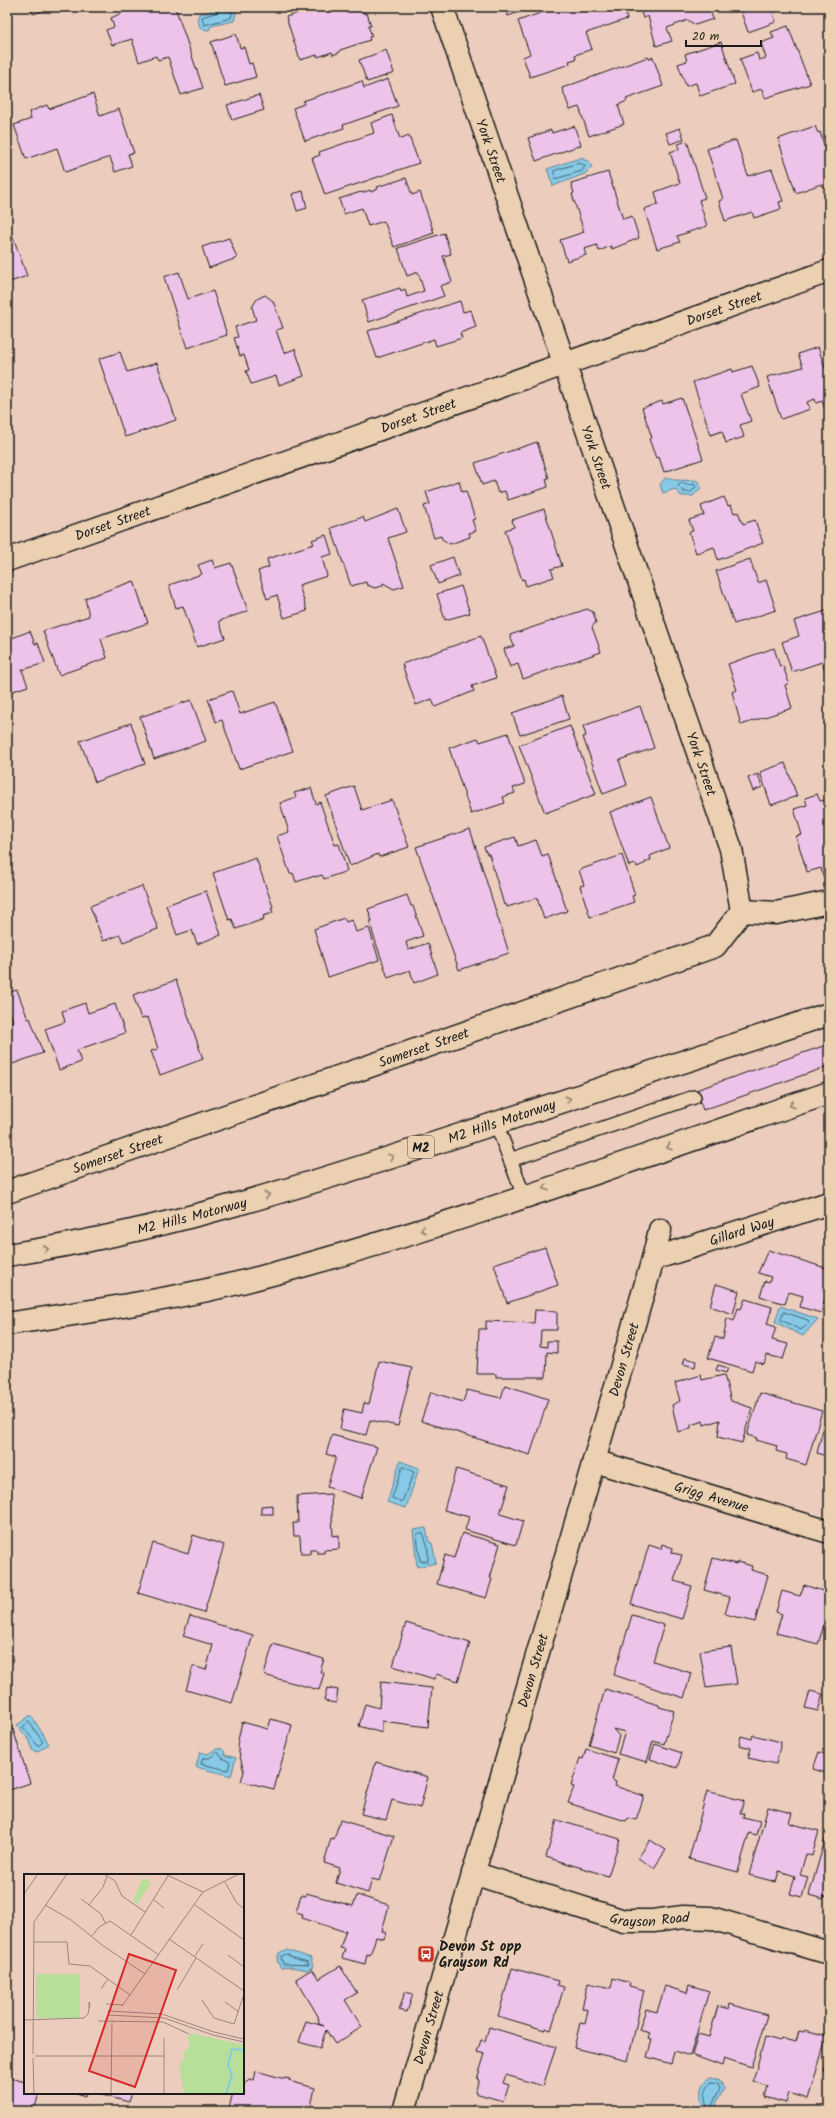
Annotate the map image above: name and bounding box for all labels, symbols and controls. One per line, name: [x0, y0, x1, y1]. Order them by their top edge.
scale bar: [686, 22, 761, 48]
text: 20 m: [692, 27, 720, 46]
street label: York Street: [469, 116, 512, 187]
street label: Dorset Street: [683, 285, 766, 332]
street label: Dorset Street: [378, 393, 460, 440]
street label: York Street: [574, 422, 617, 493]
street label: Dorset Street: [72, 500, 154, 547]
street label: York Street: [680, 729, 722, 800]
street label: Somerset Street: [376, 1022, 473, 1074]
street label: M2 Hills Motorway: [445, 1094, 559, 1150]
one-way arrow: [564, 1096, 571, 1104]
one-way arrow: [789, 1100, 796, 1109]
street label: Somerset Street: [69, 1128, 167, 1180]
road number: M2: [408, 1136, 434, 1158]
one-way arrow: [666, 1142, 673, 1150]
one-way arrow: [388, 1153, 395, 1162]
one-way arrow: [542, 1183, 549, 1192]
one-way arrow: [263, 1191, 270, 1200]
street label: M2 Hills Motorway: [135, 1192, 250, 1241]
street label: Gillard Way: [707, 1211, 777, 1252]
one-way arrow: [419, 1225, 426, 1234]
one-way arrow: [42, 1245, 49, 1254]
street label: Devon Street: [603, 1319, 646, 1399]
street label: Grigg Avenue: [672, 1476, 752, 1519]
street label: Devon Street: [512, 1630, 555, 1710]
inset map: [24, 1874, 244, 2094]
street label: Grayson Road: [607, 1907, 691, 1933]
place label: Devon St opp Grayson Rd: [439, 1936, 522, 1974]
bus stop icon: Devon St opp Grayson Rd: [416, 1944, 436, 1964]
street label: Devon Street: [408, 1988, 451, 2067]

